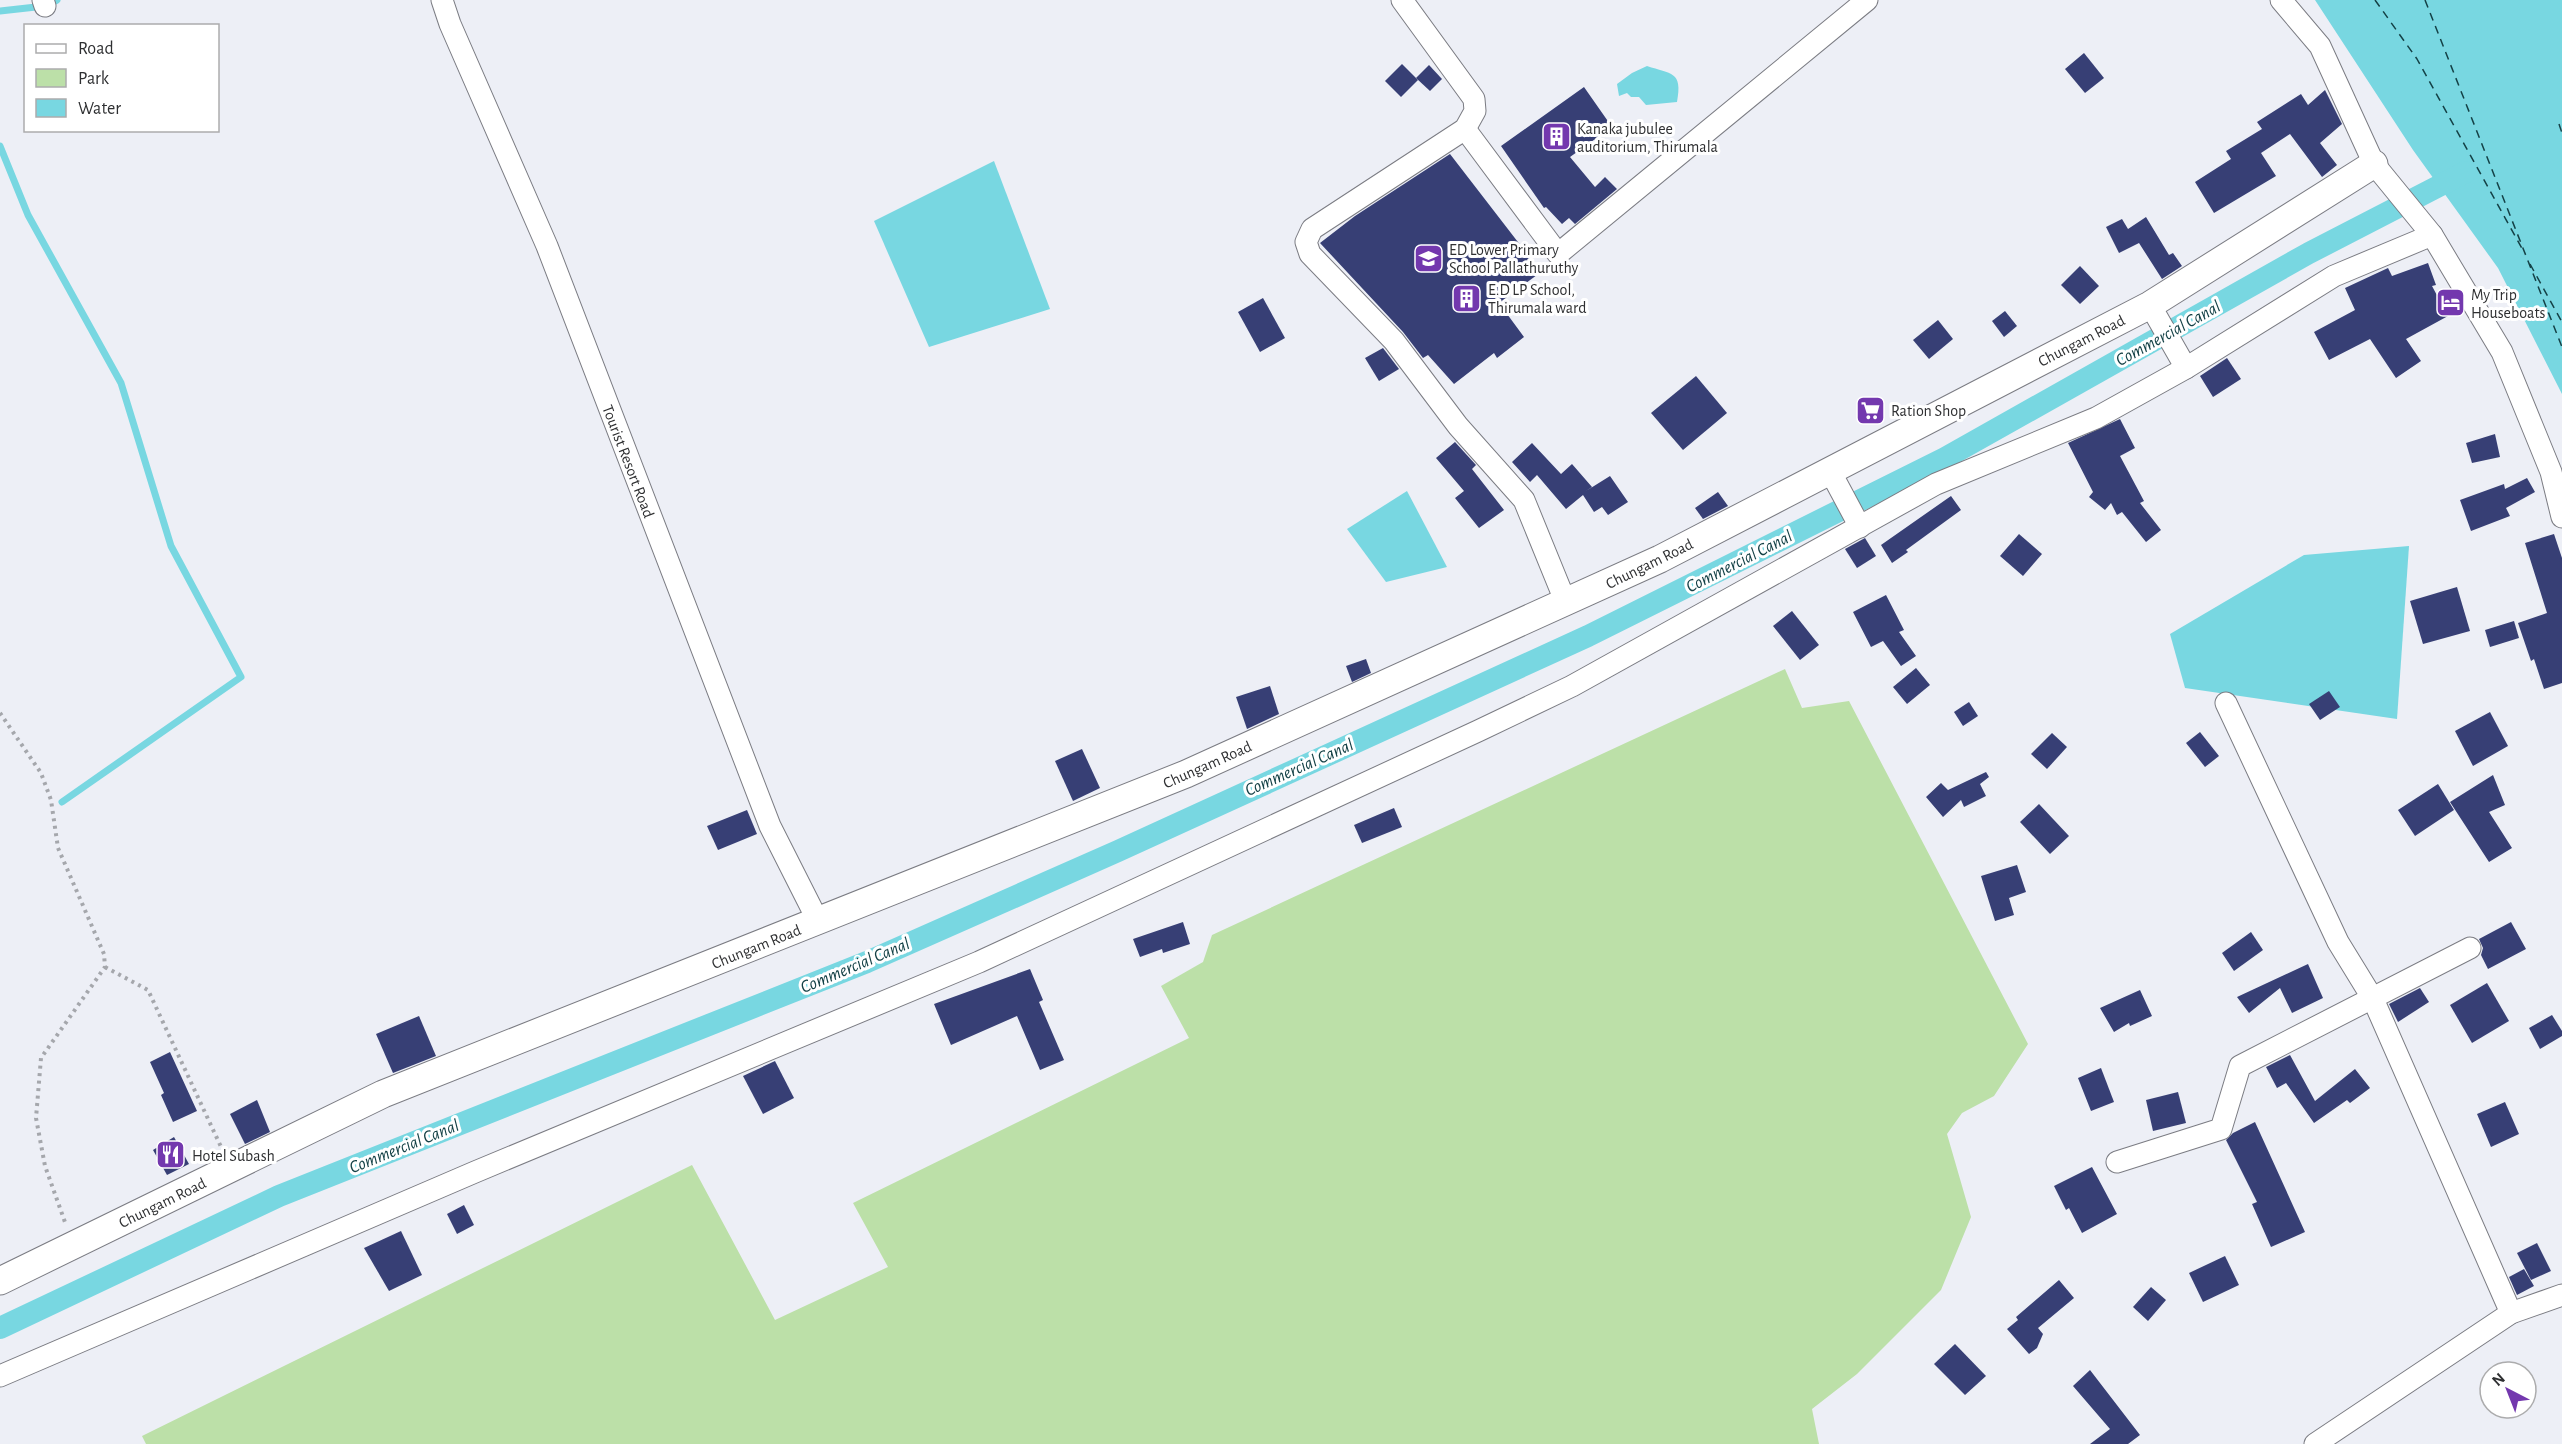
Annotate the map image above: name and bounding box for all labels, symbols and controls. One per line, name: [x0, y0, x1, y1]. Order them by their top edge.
legend: [24, 24, 219, 132]
text: Road: [78, 40, 114, 58]
text: Park: [78, 70, 110, 88]
text: Water: [78, 100, 121, 118]
building icon: Kanaka jubulee auditorium, Thirumala: [1540, 121, 1572, 153]
place label: Kanaka jubulee auditorium, Thirumala: [1577, 121, 1718, 155]
school or university icon: ED Lower Primary School Pallathuruthy: [1412, 242, 1444, 274]
place label: ED Lower Primary School Pallathuruthy: [1449, 242, 1578, 277]
building icon: E.D LP School, Thirumala ward: [1451, 282, 1483, 314]
place label: E.D LP School, Thirumala ward: [1488, 282, 1586, 316]
hotel icon: My Trip Houseboats: [2434, 287, 2466, 319]
place label: My Trip Houseboats: [2471, 287, 2546, 321]
water label: Commercial Canal: [2113, 298, 2224, 370]
street label: Chungam Road: [2036, 312, 2127, 370]
supermarket icon: Ration Shop: [1854, 394, 1886, 426]
street label: Tourist Resort Road: [599, 403, 657, 520]
place label: Ration Shop: [1891, 403, 1966, 419]
water label: Commercial Canal: [1683, 527, 1796, 596]
street label: Chungam Road: [1603, 536, 1696, 592]
water label: Commercial Canal: [1242, 736, 1356, 800]
street label: Chungam Road: [1161, 738, 1254, 792]
street label: Chungam Road: [709, 922, 803, 972]
water label: Commercial Canal: [798, 935, 913, 997]
water label: Commercial Canal: [347, 1117, 462, 1177]
restaurant icon: Hotel Subash: [155, 1139, 187, 1171]
place label: Hotel Subash: [192, 1148, 275, 1164]
street label: Chungam Road: [116, 1175, 209, 1231]
north arrow: [2478, 1360, 2538, 1420]
text: N: [2489, 1370, 2508, 1389]

